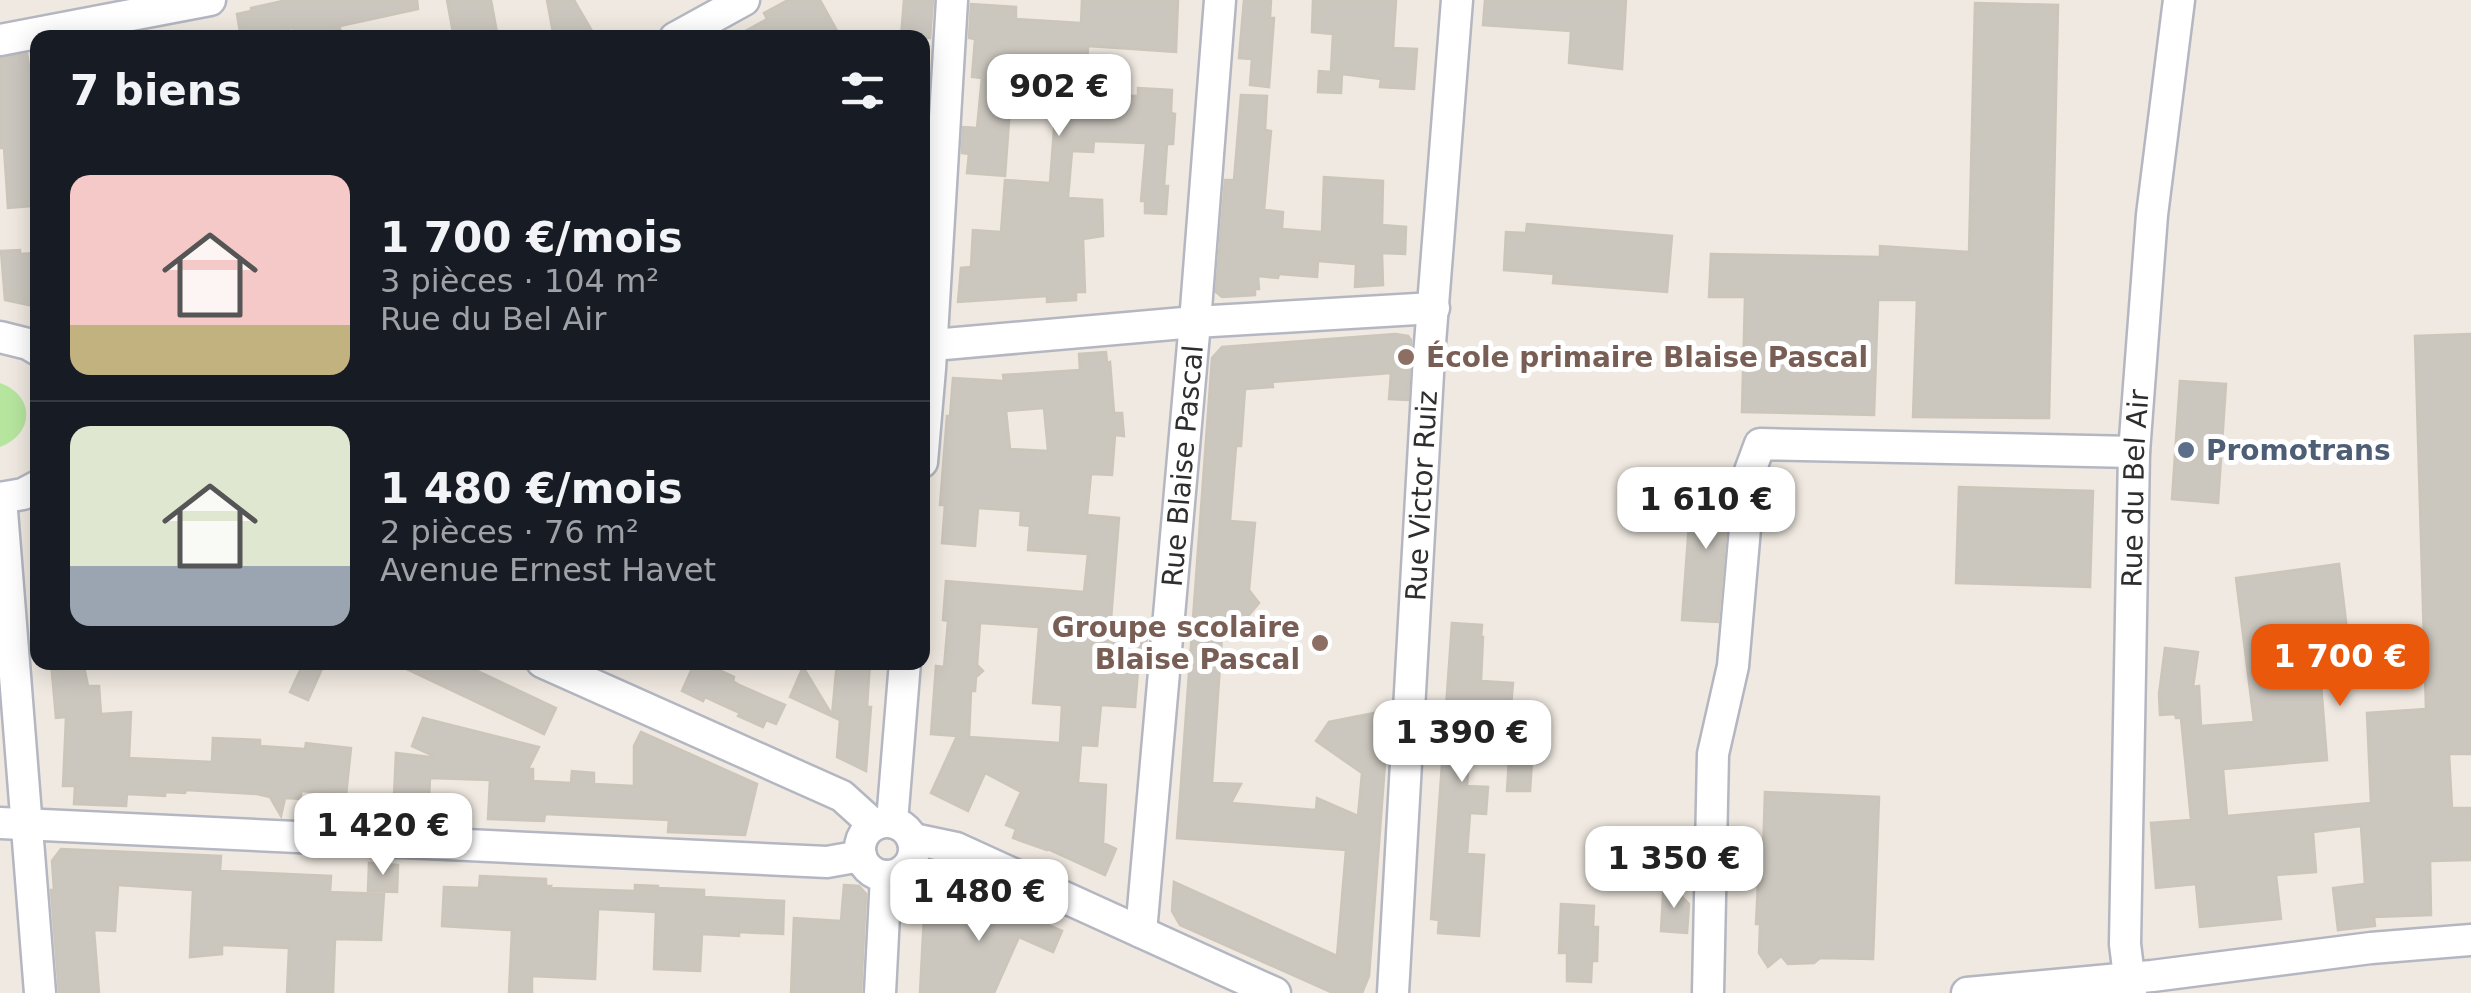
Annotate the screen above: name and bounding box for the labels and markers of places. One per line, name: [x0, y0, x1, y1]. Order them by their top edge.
pin: 902 €: [989, 54, 1129, 139]
place label: École primaire Blaise Pascal: [1426, 340, 1868, 374]
marker: École primaire Blaise Pascal: [1395, 346, 1417, 368]
place label: Promotrans: [2206, 434, 2391, 467]
marker: Promotrans: [2175, 439, 2197, 461]
pin: 1 610 €: [1614, 467, 1798, 552]
place label: Groupe scolaire Blaise Pascal: [1052, 611, 1300, 676]
pin: 1 700 €: [2248, 624, 2432, 709]
marker: Groupe scolaire Blaise Pascal: [1309, 632, 1331, 654]
pin: 1 390 €: [1370, 700, 1554, 785]
pin: 1 420 €: [291, 793, 475, 878]
pin: 1 350 €: [1582, 826, 1766, 911]
pin: 1 480 €: [887, 859, 1071, 944]

